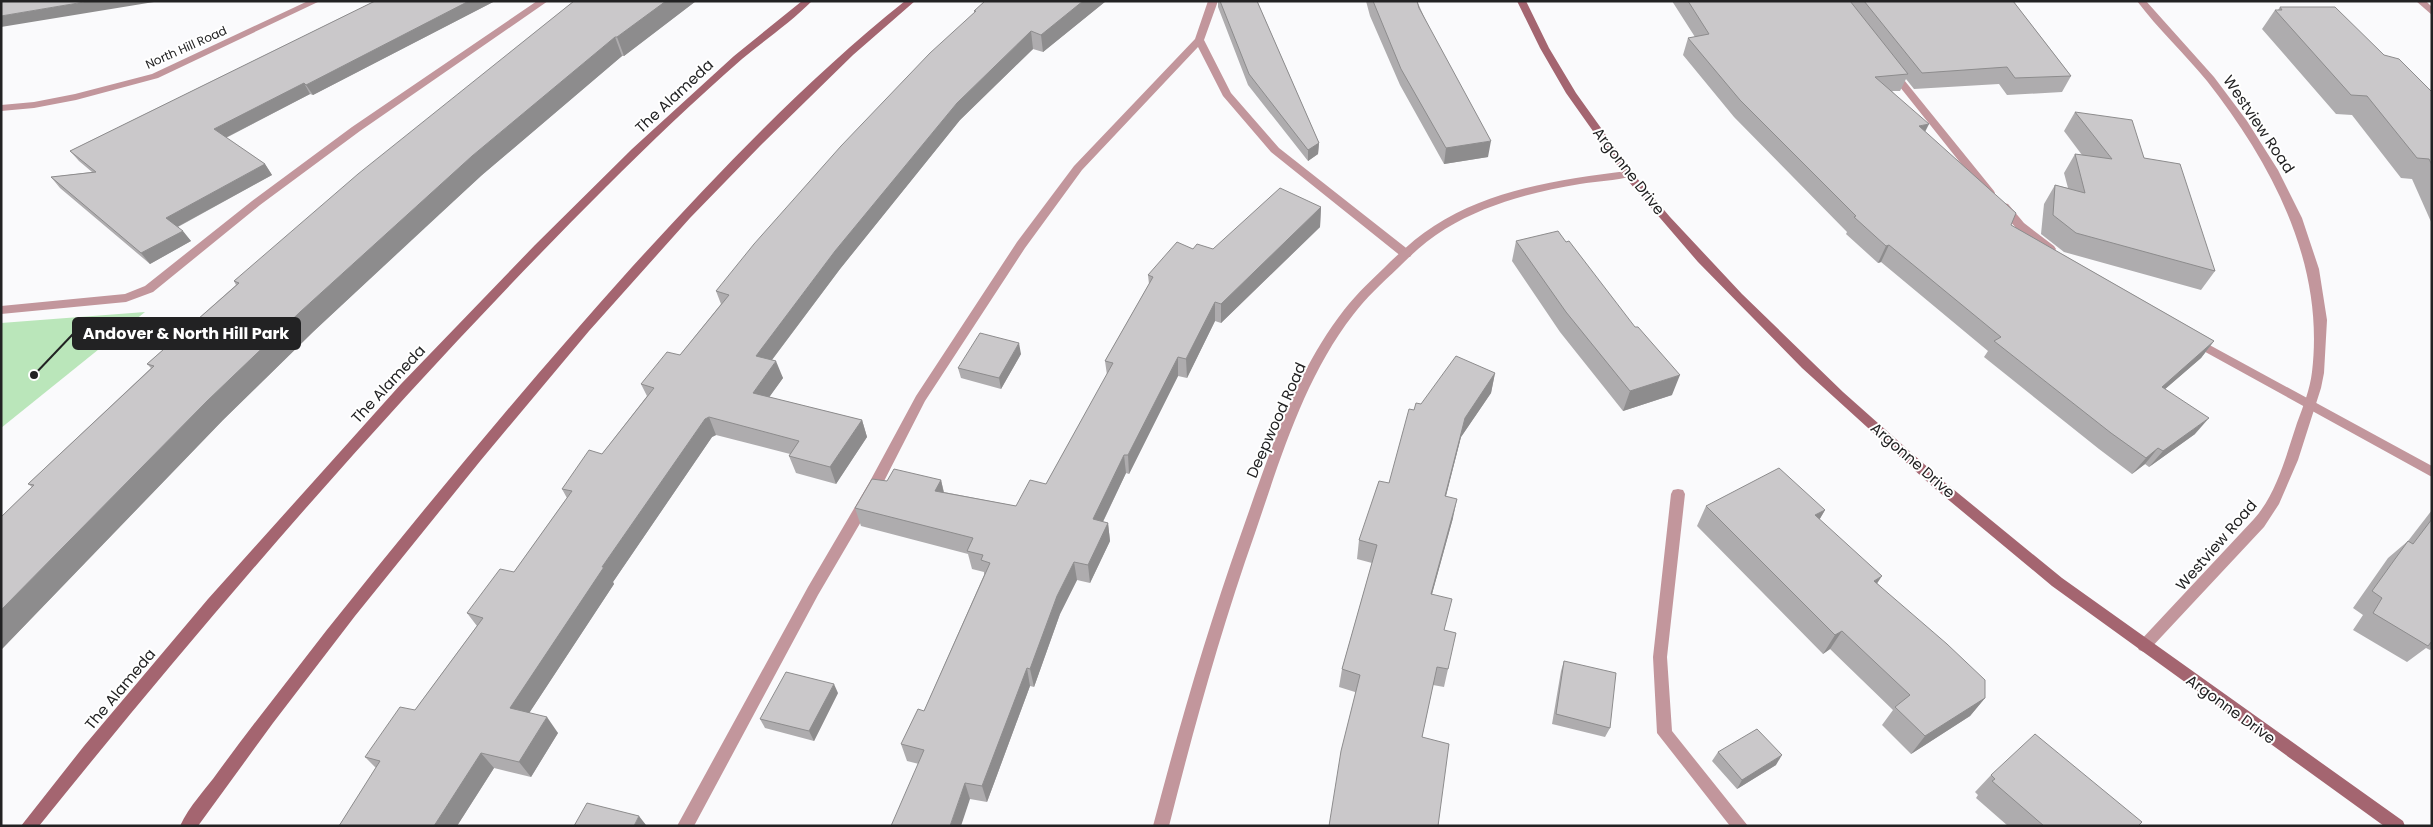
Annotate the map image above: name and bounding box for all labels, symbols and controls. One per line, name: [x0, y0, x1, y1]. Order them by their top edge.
street label: North Hill Road: [143, 21, 229, 73]
street label: The Alameda: [630, 54, 718, 138]
street label: Westview Road: [2218, 71, 2300, 177]
street label: Argonne Drive: [1588, 123, 1670, 219]
callout: Andover & North Hill Park: [73, 318, 300, 349]
text: Andover & North Hill Park: [83, 322, 289, 345]
street label: The Alameda: [346, 340, 430, 428]
street label: Deepwood Road: [1241, 359, 1311, 481]
street label: Argonne Drive: [1866, 417, 1960, 503]
street label: Westview Road: [2171, 495, 2261, 595]
street label: The Alameda: [80, 644, 160, 734]
street label: Argonne Drive: [2182, 669, 2280, 749]

